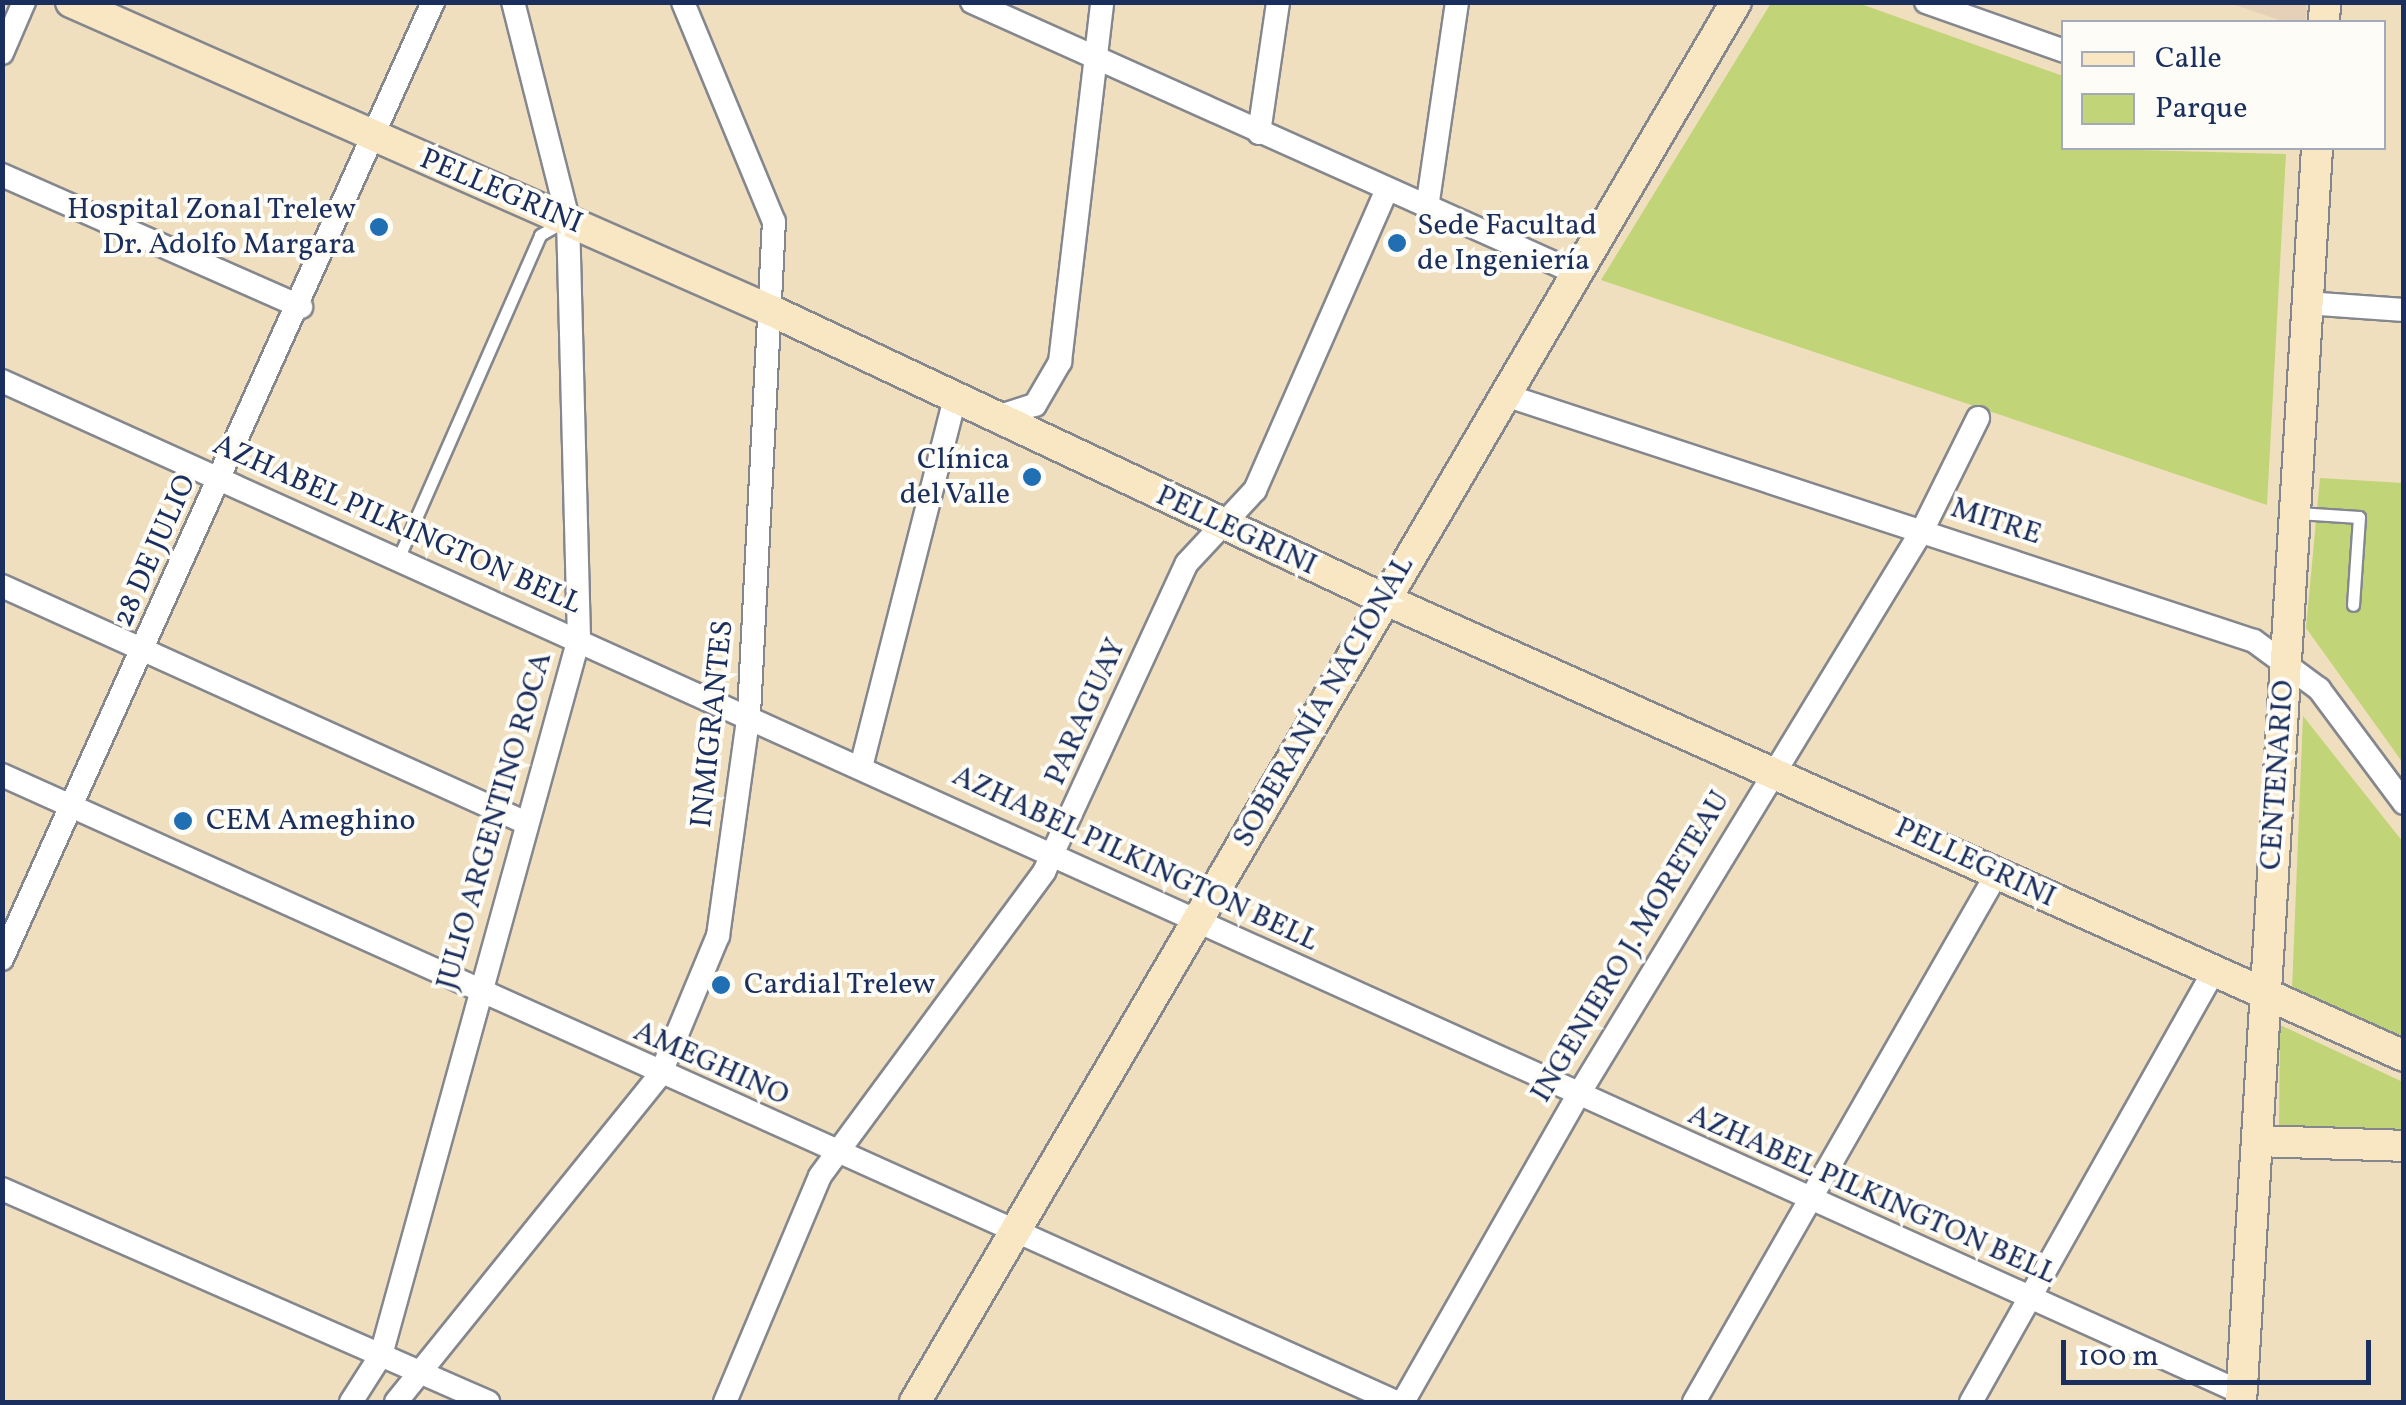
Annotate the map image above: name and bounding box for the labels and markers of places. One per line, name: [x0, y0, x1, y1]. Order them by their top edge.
place label: Hospital Zonal Trelew Dr. Adolfo Margara: [66, 192, 356, 262]
place label: Sede Facultad de Ingeniería: [1417, 208, 1597, 278]
marker: Hospital Zonal Trelew Dr. Adolfo Margara: [366, 214, 392, 240]
marker: Sede Facultad de Ingeniería: [1386, 232, 1408, 254]
place label: Clínica del Valle: [899, 442, 1010, 512]
marker: Clínica del Valle: [1019, 464, 1045, 490]
place label: CEM Ameghino: [206, 803, 416, 839]
marker: CEM Ameghino: [170, 808, 196, 834]
place label: Cardial Trelew: [744, 967, 936, 1003]
marker: Cardial Trelew: [708, 972, 734, 998]

